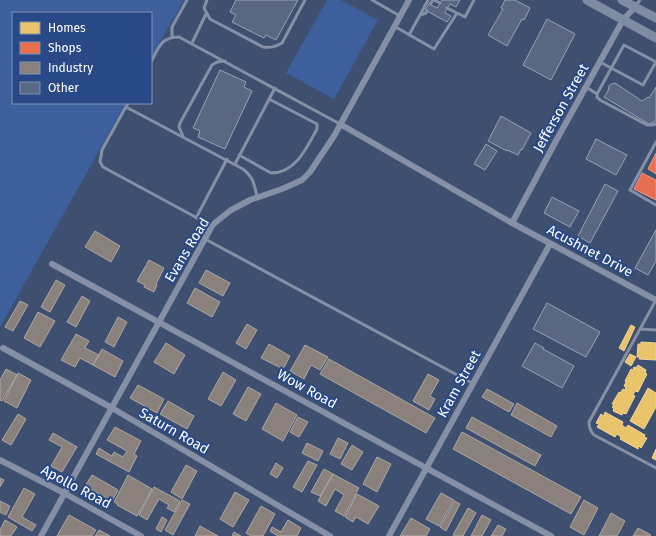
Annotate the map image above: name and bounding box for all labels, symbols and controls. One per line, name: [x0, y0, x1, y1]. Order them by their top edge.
legend: [12, 12, 152, 104]
text: Homes: [48, 21, 86, 35]
text: Shops: [48, 41, 82, 55]
street label: Jefferson Street: [530, 60, 593, 155]
text: Industry: [48, 61, 93, 75]
text: Other: [48, 81, 79, 95]
street label: Evans Road: [161, 215, 213, 285]
street label: Acushnet Drive: [544, 221, 636, 281]
street label: Kram Street: [434, 346, 485, 421]
street label: Wow Road: [274, 366, 340, 412]
street label: Saturn Road: [136, 404, 212, 458]
street label: Apollo Road: [38, 461, 114, 513]

